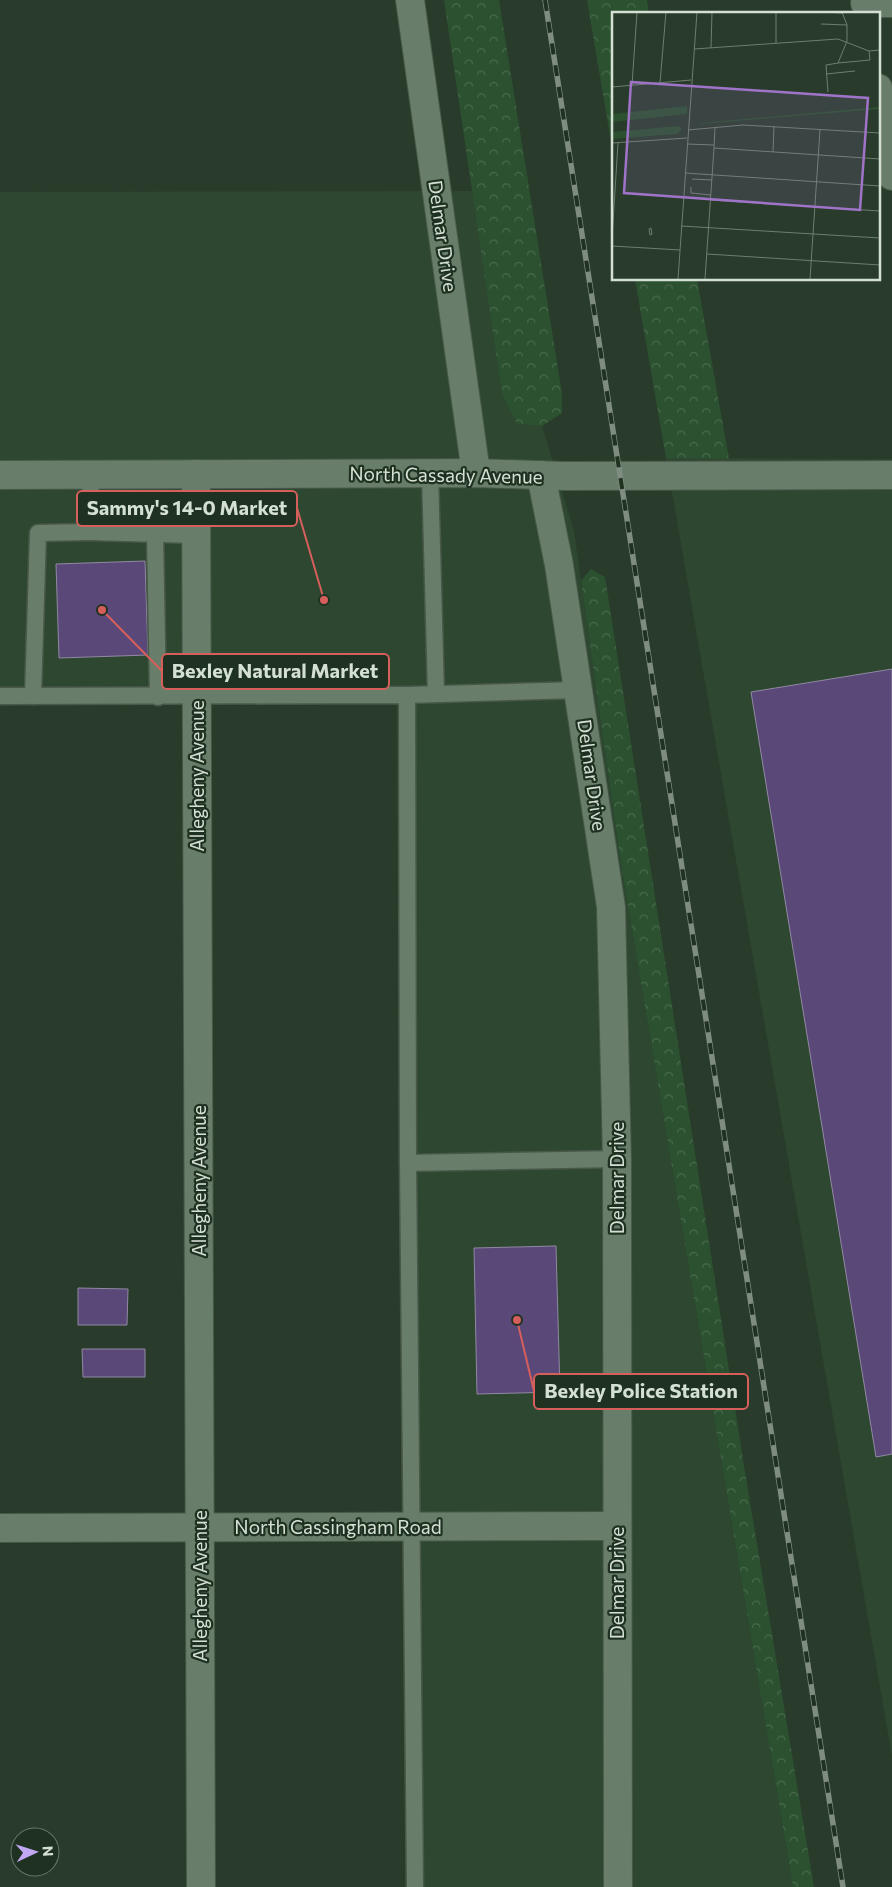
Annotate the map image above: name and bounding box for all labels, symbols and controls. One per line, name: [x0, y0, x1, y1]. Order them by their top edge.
inset map: [612, 12, 880, 280]
street label: Delmar Drive: [424, 179, 463, 293]
street label: North Cassady Avenue: [349, 461, 543, 488]
callout: Sammy's 14-0 Market: [77, 491, 297, 526]
text: Sammy's 14-0 Market: [87, 495, 287, 519]
callout: Bexley Natural Market: [162, 654, 389, 689]
text: Bexley Natural Market: [172, 658, 378, 682]
street label: Allegheny Avenue: [185, 700, 208, 852]
street label: Delmar Drive: [573, 718, 612, 832]
street label: Allegheny Avenue: [187, 1105, 210, 1257]
street label: Delmar Drive: [605, 1122, 628, 1234]
callout: Bexley Police Station: [534, 1374, 748, 1409]
text: Bexley Police Station: [544, 1378, 738, 1402]
street label: Allegheny Avenue: [188, 1510, 211, 1662]
street label: North Cassingham Road: [234, 1515, 442, 1538]
street label: Delmar Drive: [605, 1527, 628, 1639]
north arrow: [10, 1827, 60, 1877]
text: N: [40, 1845, 57, 1857]

